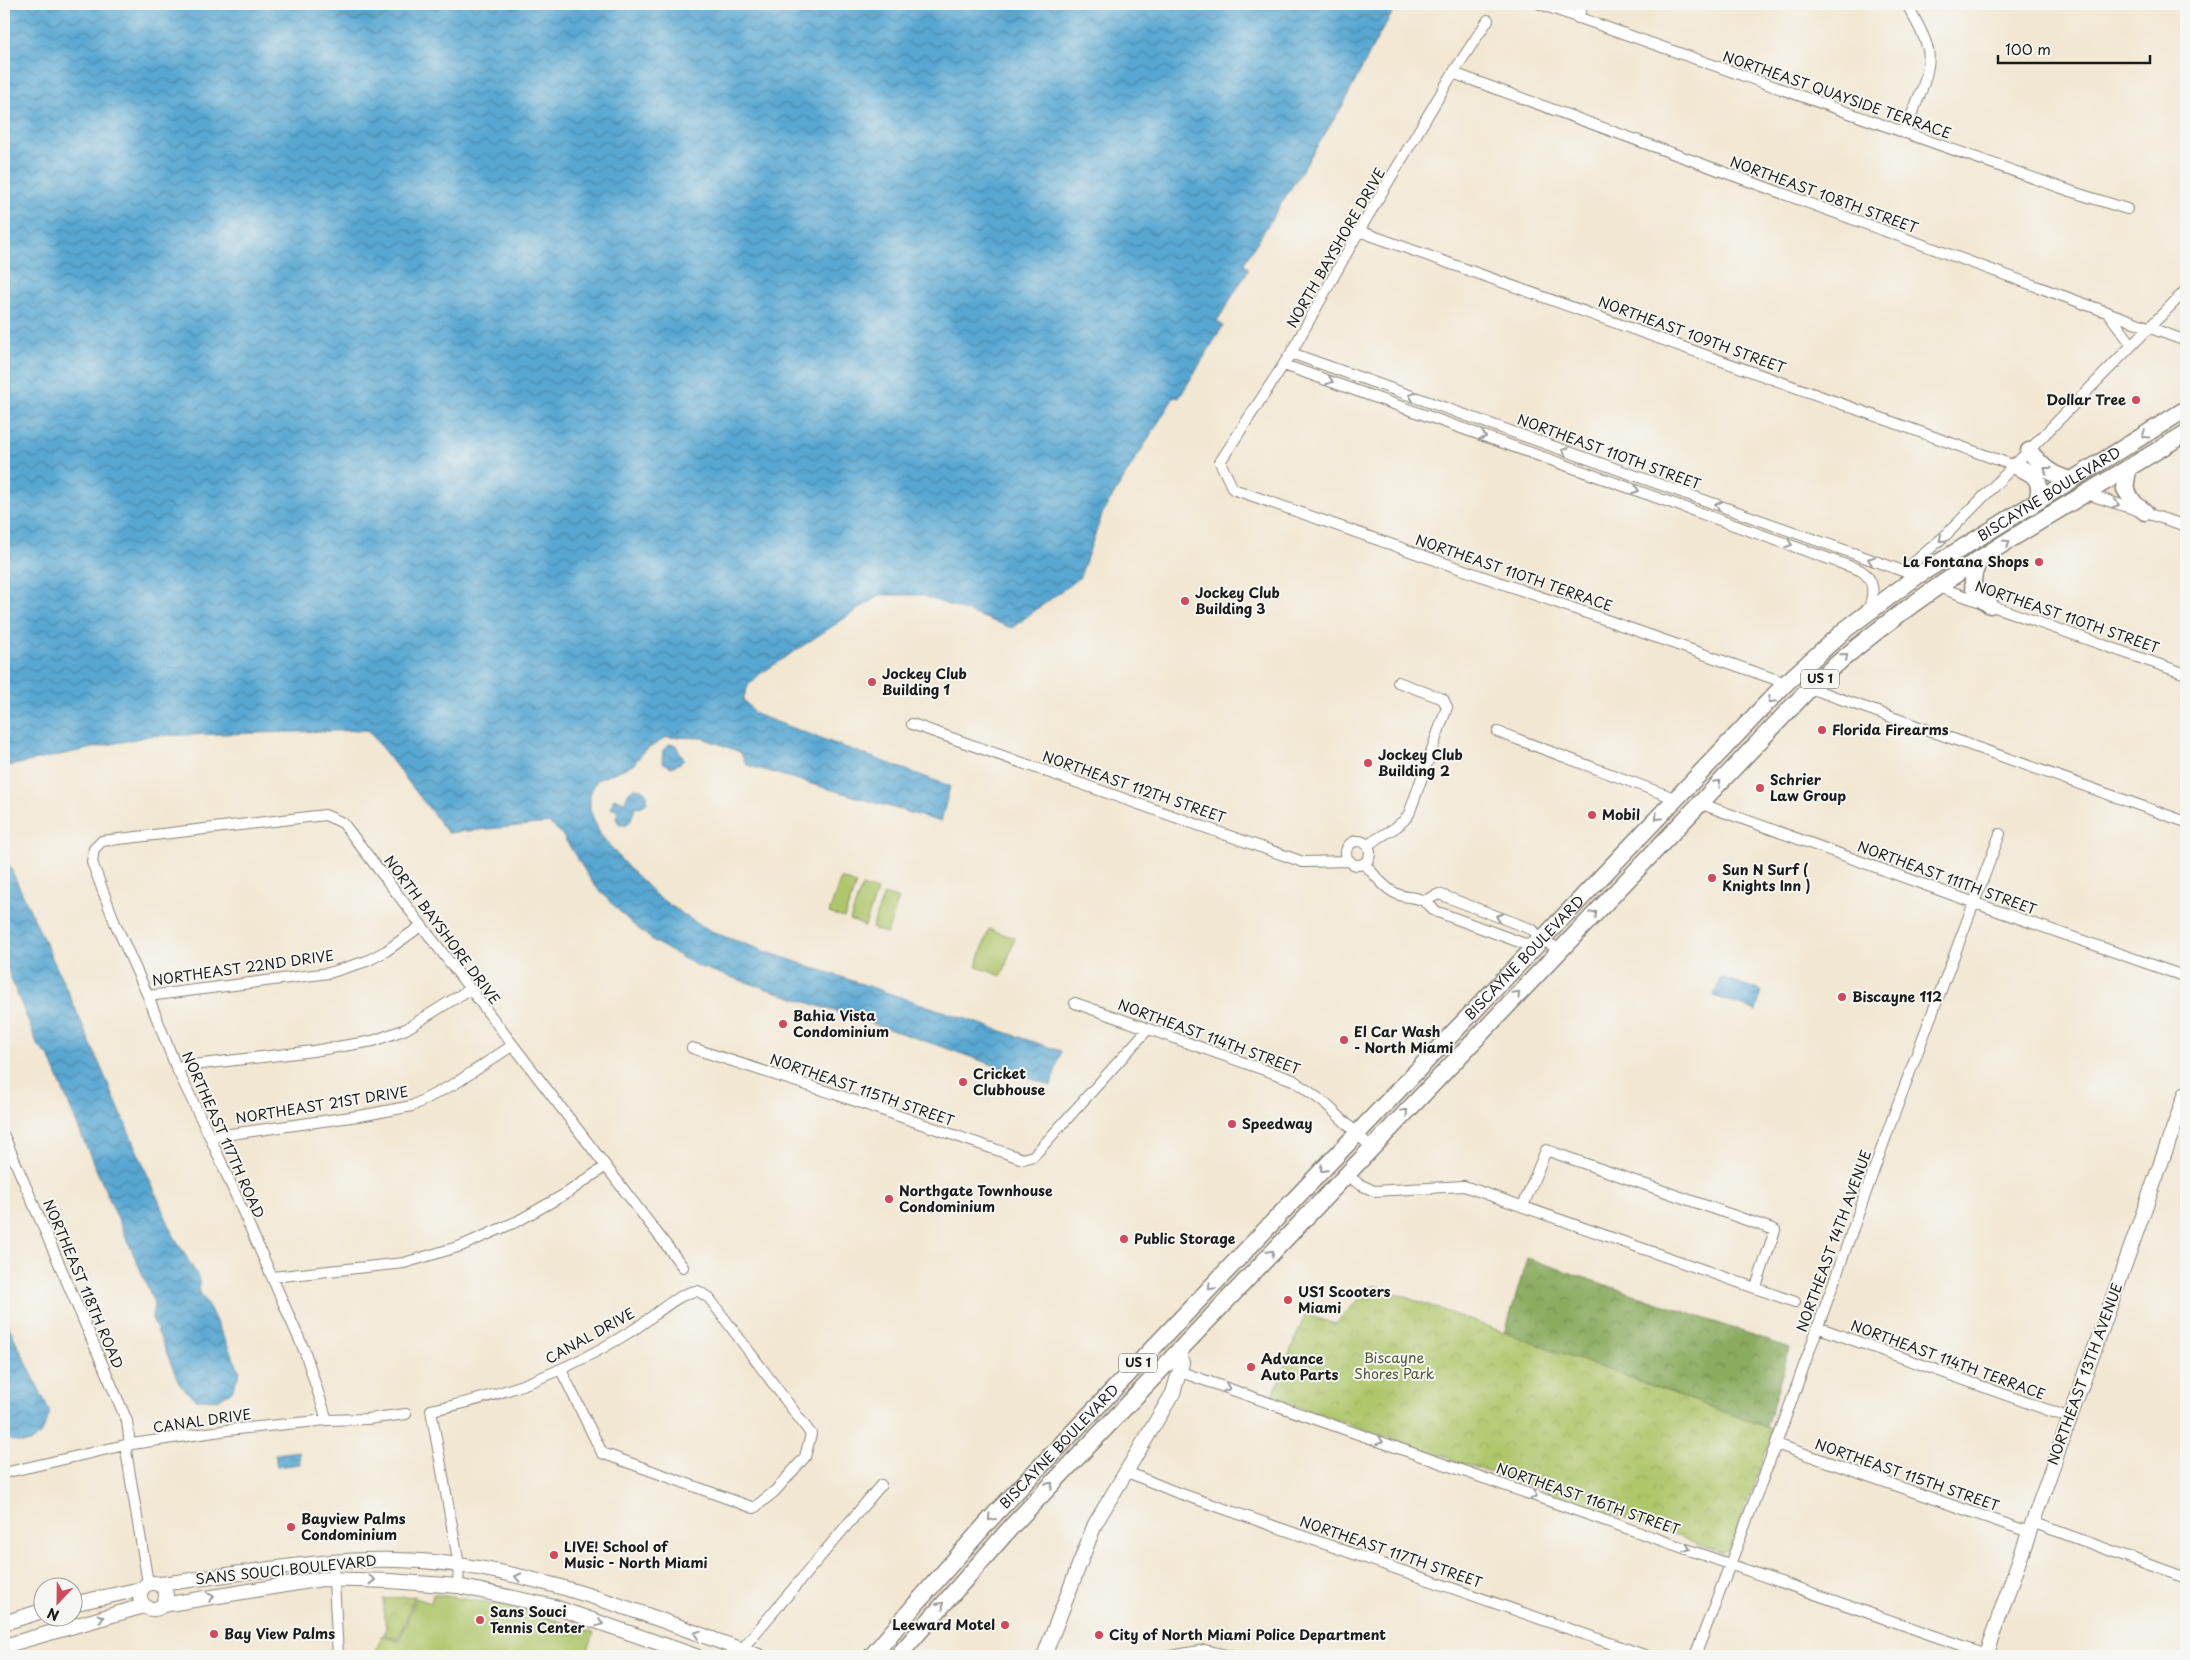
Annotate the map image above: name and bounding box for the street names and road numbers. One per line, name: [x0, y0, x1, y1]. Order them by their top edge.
street label: NORTHEAST QUAYSIDE TERRACE: [1720, 45, 1954, 144]
street label: NORTHEAST 108TH STREET: [1727, 151, 1921, 238]
street label: NORTH BAYSHORE DRIVE: [1281, 164, 1390, 332]
street label: NORTHEAST 109TH STREET: [1596, 291, 1789, 378]
street label: NORTHEAST 110TH STREET: [1515, 409, 1704, 495]
street label: BISCAYNE BOULEVARD: [1973, 441, 2125, 546]
street label: NORTHEAST 110TH TERRACE: [1413, 529, 1615, 616]
street label: NORTHEAST 110TH STREET: [1972, 575, 2163, 658]
road number: US 1: [1801, 670, 1839, 689]
street label: NORTHEAST 112TH STREET: [1040, 745, 1229, 828]
street label: NORTHEAST 111TH STREET: [1855, 835, 2040, 920]
street label: NORTH BAYSHORE DRIVE: [379, 851, 505, 1009]
street label: BISCAYNE BOULEVARD: [1460, 890, 1589, 1024]
street label: NORTHEAST 22ND DRIVE: [151, 944, 335, 991]
street label: NORTHEAST 114TH STREET: [1115, 994, 1304, 1079]
street label: NORTHEAST 117TH ROAD: [177, 1048, 270, 1222]
street label: NORTHEAST 115TH STREET: [767, 1048, 957, 1131]
street label: NORTHEAST 21ST DRIVE: [234, 1080, 410, 1129]
street label: NORTHEAST 14TH AVENUE: [1791, 1147, 1876, 1335]
street label: NORTHEAST 118TH ROAD: [38, 1196, 129, 1372]
street label: NORTHEAST 13TH AVENUE: [2042, 1280, 2127, 1468]
street label: CANAL DRIVE: [541, 1302, 638, 1369]
street label: NORTHEAST 114TH TERRACE: [1848, 1315, 2048, 1405]
road number: US 1: [1119, 1354, 1157, 1372]
street label: BISCAYNE BOULEVARD: [994, 1379, 1123, 1513]
street label: CANAL DRIVE: [151, 1403, 253, 1438]
street label: NORTHEAST 115TH STREET: [1812, 1433, 2002, 1516]
street label: NORTHEAST 116TH STREET: [1494, 1457, 1683, 1540]
street label: NORTHEAST 117TH STREET: [1297, 1510, 1486, 1593]
street label: SANS SOUCI BOULEVARD: [194, 1550, 378, 1589]

